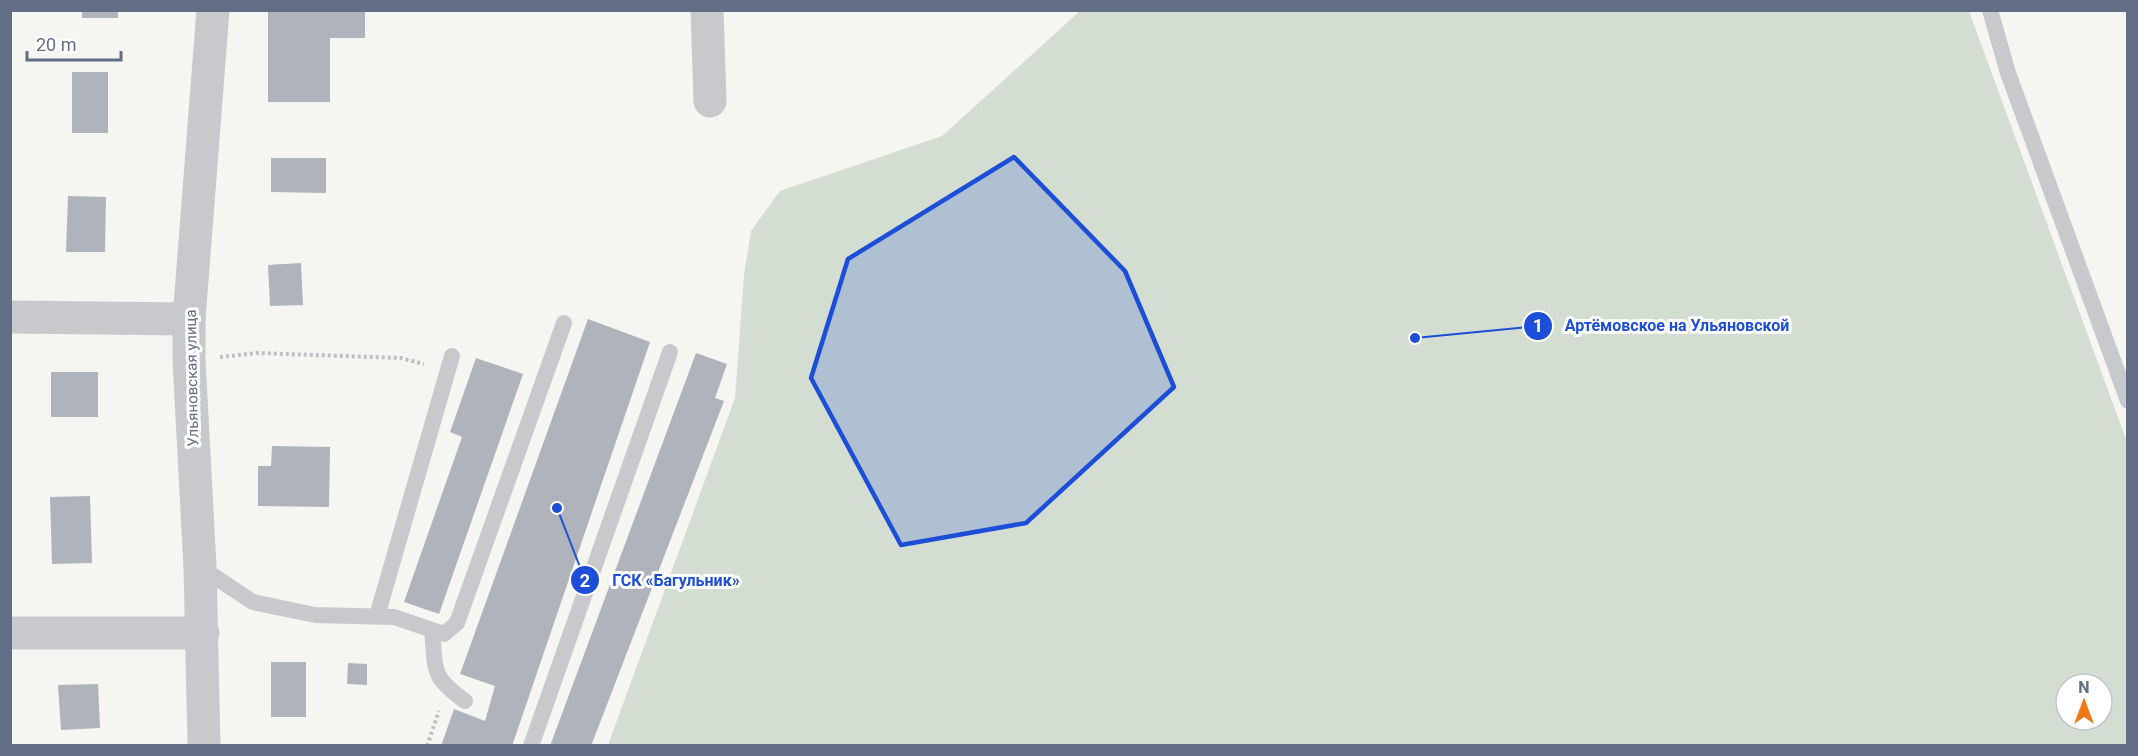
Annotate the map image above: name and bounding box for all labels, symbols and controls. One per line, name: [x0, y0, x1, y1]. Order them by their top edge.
scale bar: [27, 24, 122, 62]
text: 20 m: [36, 34, 76, 55]
street label: Ульяновская улица: [182, 309, 202, 447]
callout: Артёмовское на Ульяновской: [1523, 309, 1801, 343]
text: 1: [1533, 315, 1543, 336]
text: Артёмовское на Ульяновской: [1565, 316, 1789, 335]
callout: ГСК «Багульник»: [570, 563, 751, 597]
text: 2: [580, 570, 590, 591]
text: ГСК «Багульник»: [612, 571, 740, 590]
north arrow: [2054, 672, 2114, 732]
text: N: [2078, 678, 2090, 697]

